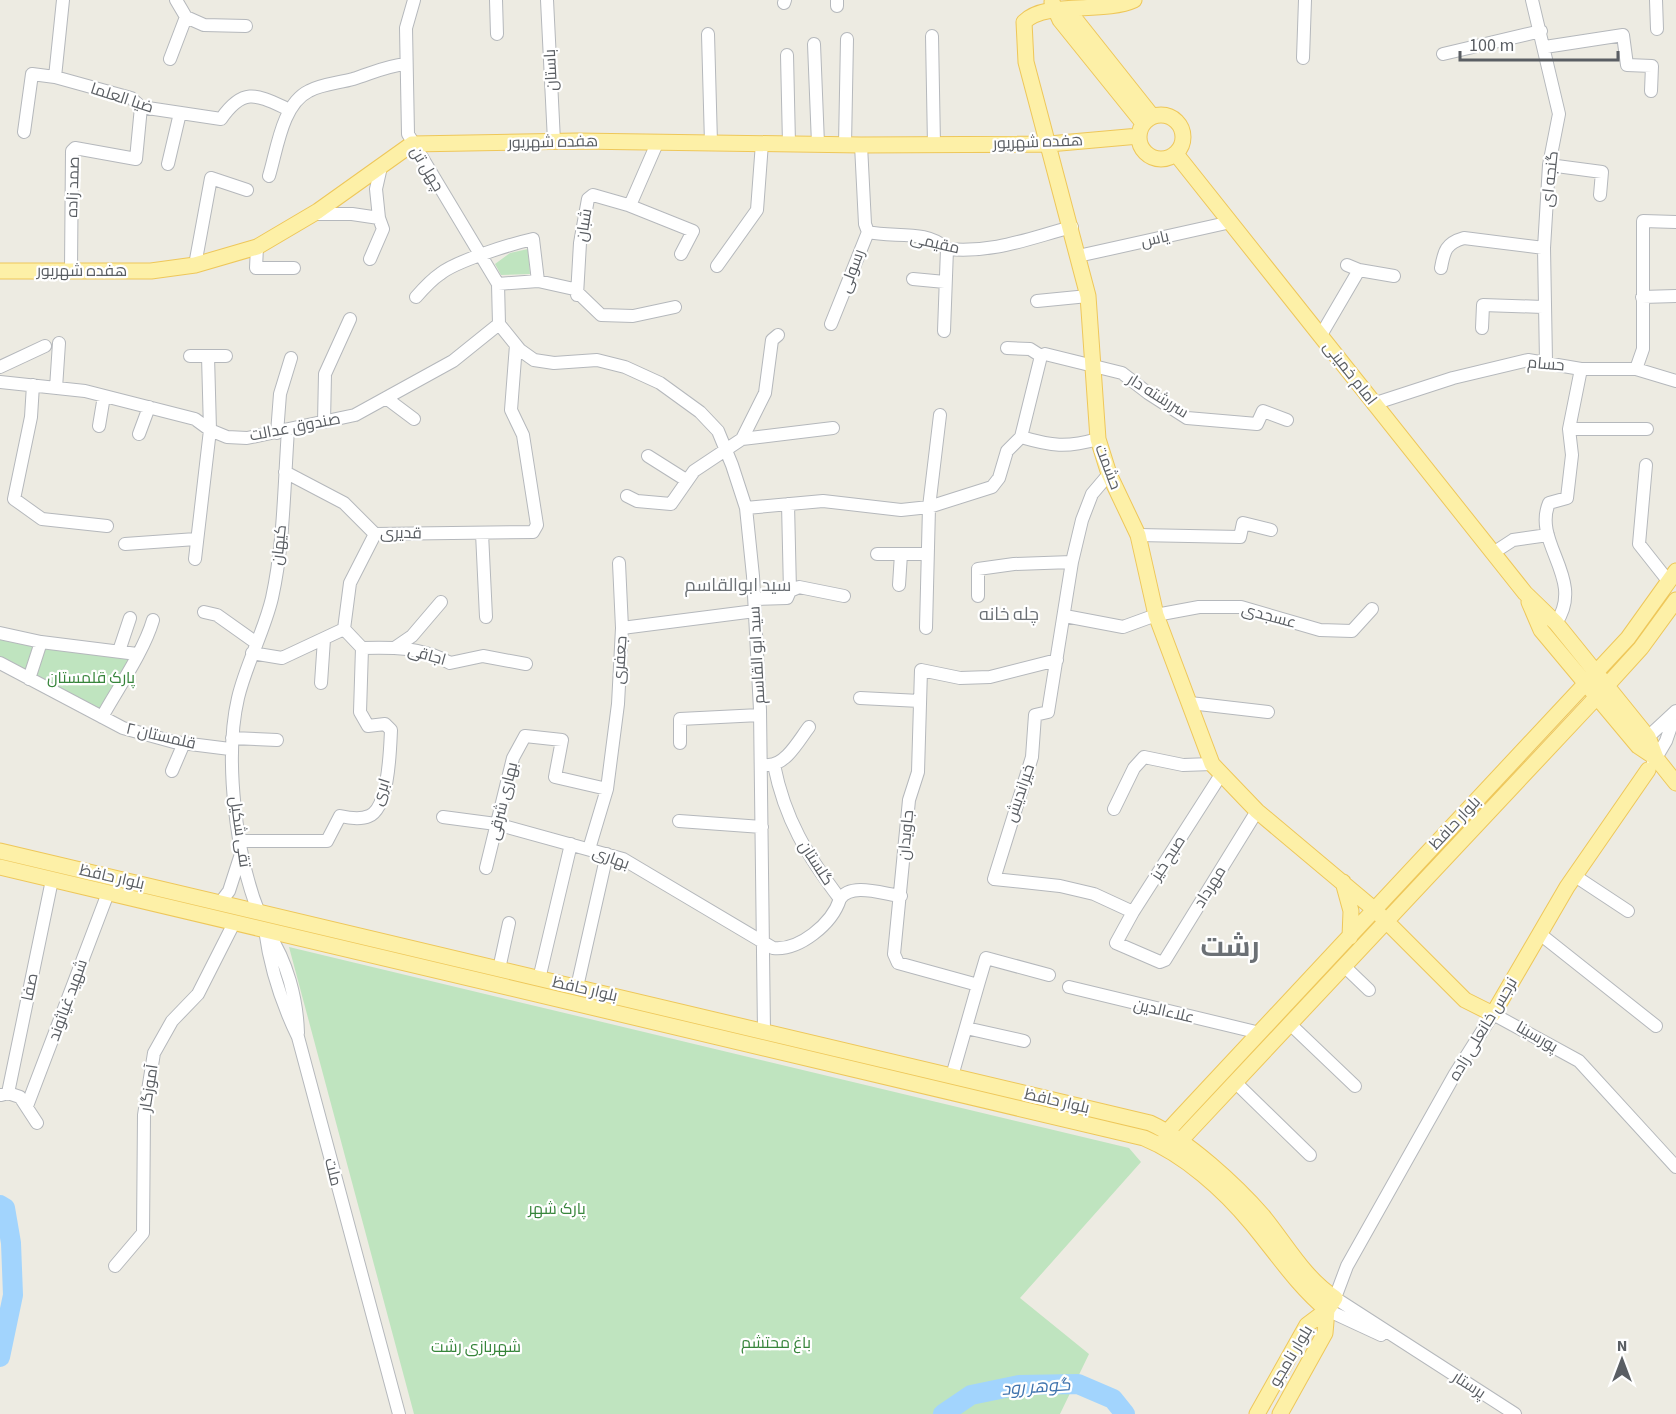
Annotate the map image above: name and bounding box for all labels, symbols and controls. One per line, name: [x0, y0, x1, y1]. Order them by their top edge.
scale bar: [1460, 24, 1618, 62]
text: 100 m: [1469, 33, 1514, 58]
street label: باستان: [539, 48, 563, 92]
street label: ضیا العلما: [88, 77, 156, 119]
street label: هفده شهریور: [991, 129, 1084, 155]
street label: هفده شهریور: [507, 130, 598, 154]
street label: چهل تن: [405, 142, 449, 196]
street label: گنجه ای: [1536, 150, 1564, 208]
street label: صمد زاده: [61, 156, 85, 218]
street label: شبان: [571, 207, 597, 243]
street label: یاس: [1139, 225, 1172, 253]
street label: مقیمی: [908, 227, 962, 259]
street label: رسولی: [834, 246, 870, 296]
street label: هفده شهریور: [36, 260, 127, 282]
street label: امام خمینی: [1318, 336, 1382, 410]
street label: حسام: [1526, 351, 1566, 377]
street label: سررشته دار: [1122, 368, 1193, 424]
street label: صندوق عدالت: [248, 407, 342, 447]
street label: حشمت: [1089, 441, 1127, 493]
street label: قدیری: [380, 522, 422, 544]
street label: کیهان: [266, 524, 292, 566]
district label: سید ابوالقاسم: [685, 573, 791, 598]
street label: عسجدی: [1239, 598, 1299, 634]
district label: چله خانه: [979, 602, 1039, 627]
street label: سید ابو القاسم: [743, 605, 771, 705]
street label: جعفری: [607, 635, 633, 685]
street label: اجاقی: [405, 639, 449, 671]
park label: پارک قلمستان: [47, 667, 136, 689]
street label: قلمستان ۲: [124, 717, 198, 755]
street label: بهاری شرقی: [483, 760, 523, 842]
street label: خیراندیش: [1000, 761, 1040, 825]
street label: ابری: [366, 775, 396, 809]
street label: بلوار حافظ: [1424, 791, 1486, 855]
street label: تقی شکیل: [224, 795, 256, 870]
street label: جاویدان: [893, 809, 919, 861]
street label: صبح خیز: [1145, 831, 1191, 886]
street label: گلستان: [793, 836, 839, 890]
street label: بهاری: [589, 841, 633, 875]
street label: بلوار حافظ: [77, 859, 147, 895]
street label: مهرداد: [1189, 862, 1231, 912]
district label: رشت: [1200, 927, 1260, 967]
street label: شهید غیاثوند: [43, 956, 93, 1044]
street label: صفا: [16, 971, 44, 1003]
street label: بلوار حافظ: [550, 971, 620, 1007]
street label: نرجس خانعلی زاده: [1443, 973, 1523, 1085]
street label: علاءالدین: [1131, 993, 1197, 1029]
street label: پورسینا: [1512, 1016, 1563, 1058]
street label: آموزگار: [134, 1062, 164, 1114]
street label: بلوار حافظ: [1022, 1083, 1092, 1119]
street label: ملت: [319, 1156, 347, 1188]
park label: پارک شهر: [527, 1198, 586, 1220]
street label: بلوار نامجو: [1264, 1321, 1318, 1391]
north arrow: [1592, 1330, 1652, 1390]
park label: باغ محتشم: [741, 1332, 811, 1354]
text: N: [1617, 1335, 1627, 1357]
park label: شهربازی رشت: [431, 1336, 521, 1358]
street label: پرستار: [1447, 1365, 1491, 1404]
water label: گوهر رود: [1001, 1372, 1072, 1402]

